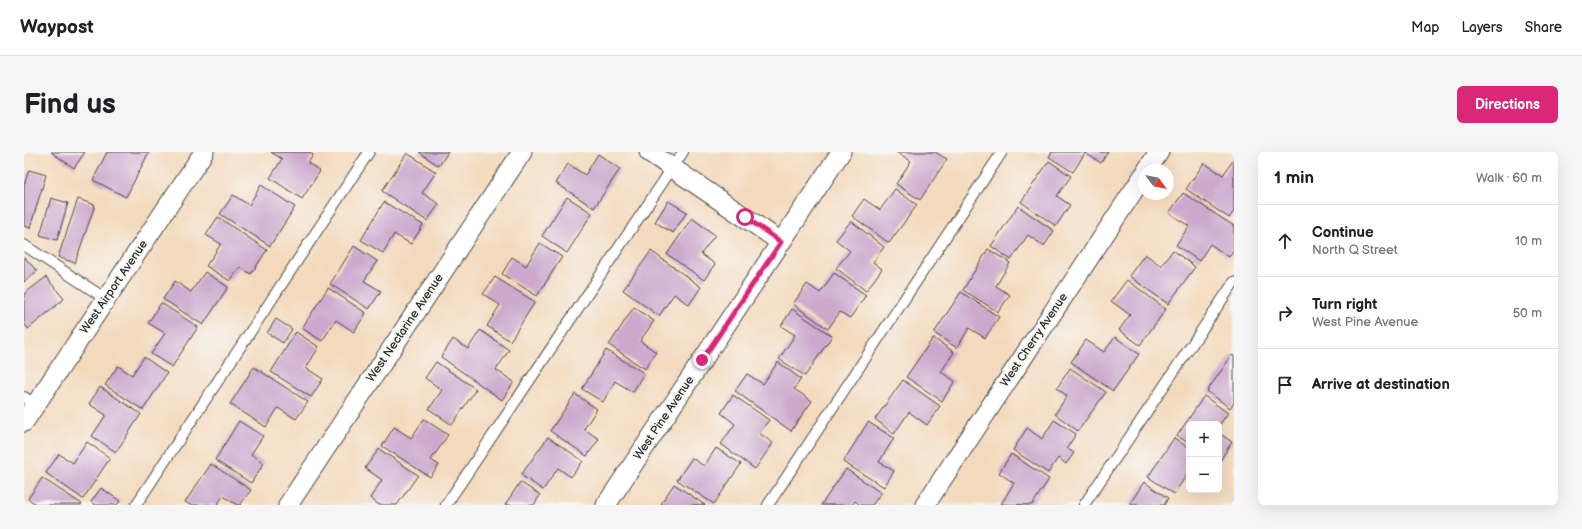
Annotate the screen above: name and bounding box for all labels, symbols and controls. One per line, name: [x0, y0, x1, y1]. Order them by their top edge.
text: Waypost: [20, 16, 94, 39]
text: Map: [1411, 19, 1439, 36]
text: Layers: [1461, 19, 1503, 36]
text: Share: [1525, 19, 1562, 36]
button: Directions: [1457, 86, 1558, 123]
text: Find us: [24, 88, 116, 121]
north arrow: [1138, 164, 1174, 200]
text: 1 min: [1274, 168, 1314, 188]
text: Walk · 60 m: [1476, 170, 1542, 186]
route start: [736, 208, 754, 226]
text: Continue: [1312, 223, 1374, 242]
icon: ahead: [1274, 230, 1296, 252]
text: 10 m: [1515, 233, 1542, 249]
street label: West Airport Avenue: [77, 237, 151, 337]
text: North Q Street: [1312, 242, 1398, 258]
street label: West Nectarine Avenue: [363, 271, 447, 385]
street label: West Cherry Avenue: [997, 290, 1071, 390]
text: Turn right: [1312, 295, 1377, 314]
icon: right: [1274, 302, 1296, 324]
text: 50 m: [1513, 305, 1542, 321]
text: West Pine Avenue: [1312, 314, 1418, 330]
route end: [693, 351, 711, 369]
street label: West Pine Avenue: [630, 373, 698, 463]
icon: arrive: [1274, 374, 1296, 396]
text: Arrive at destination: [1312, 375, 1450, 394]
map controls: [1186, 421, 1222, 493]
button: +: [1186, 421, 1222, 457]
button: −: [1186, 457, 1222, 493]

